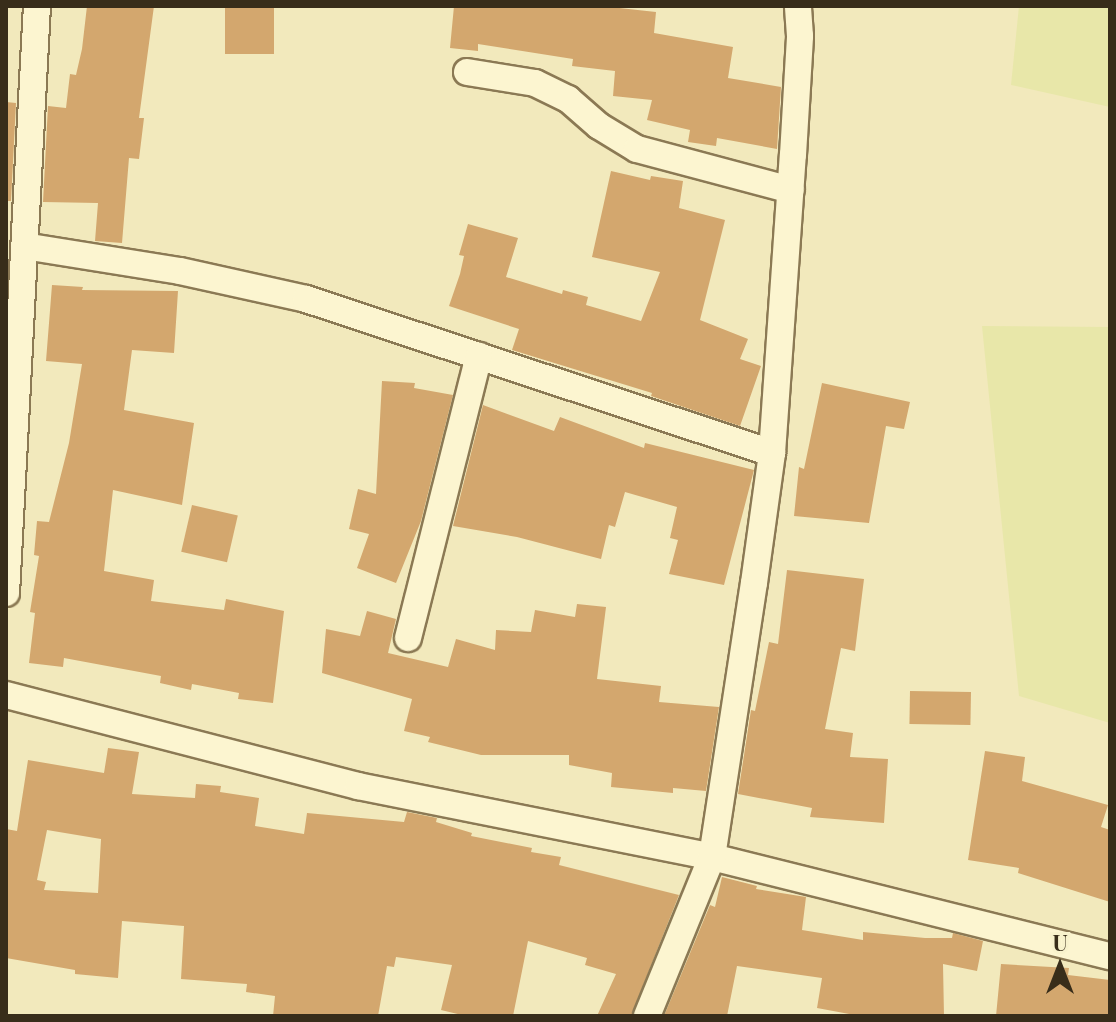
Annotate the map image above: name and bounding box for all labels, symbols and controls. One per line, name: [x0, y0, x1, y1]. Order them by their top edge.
north arrow: [1020, 926, 1100, 1006]
text: U: [1052, 927, 1068, 957]

